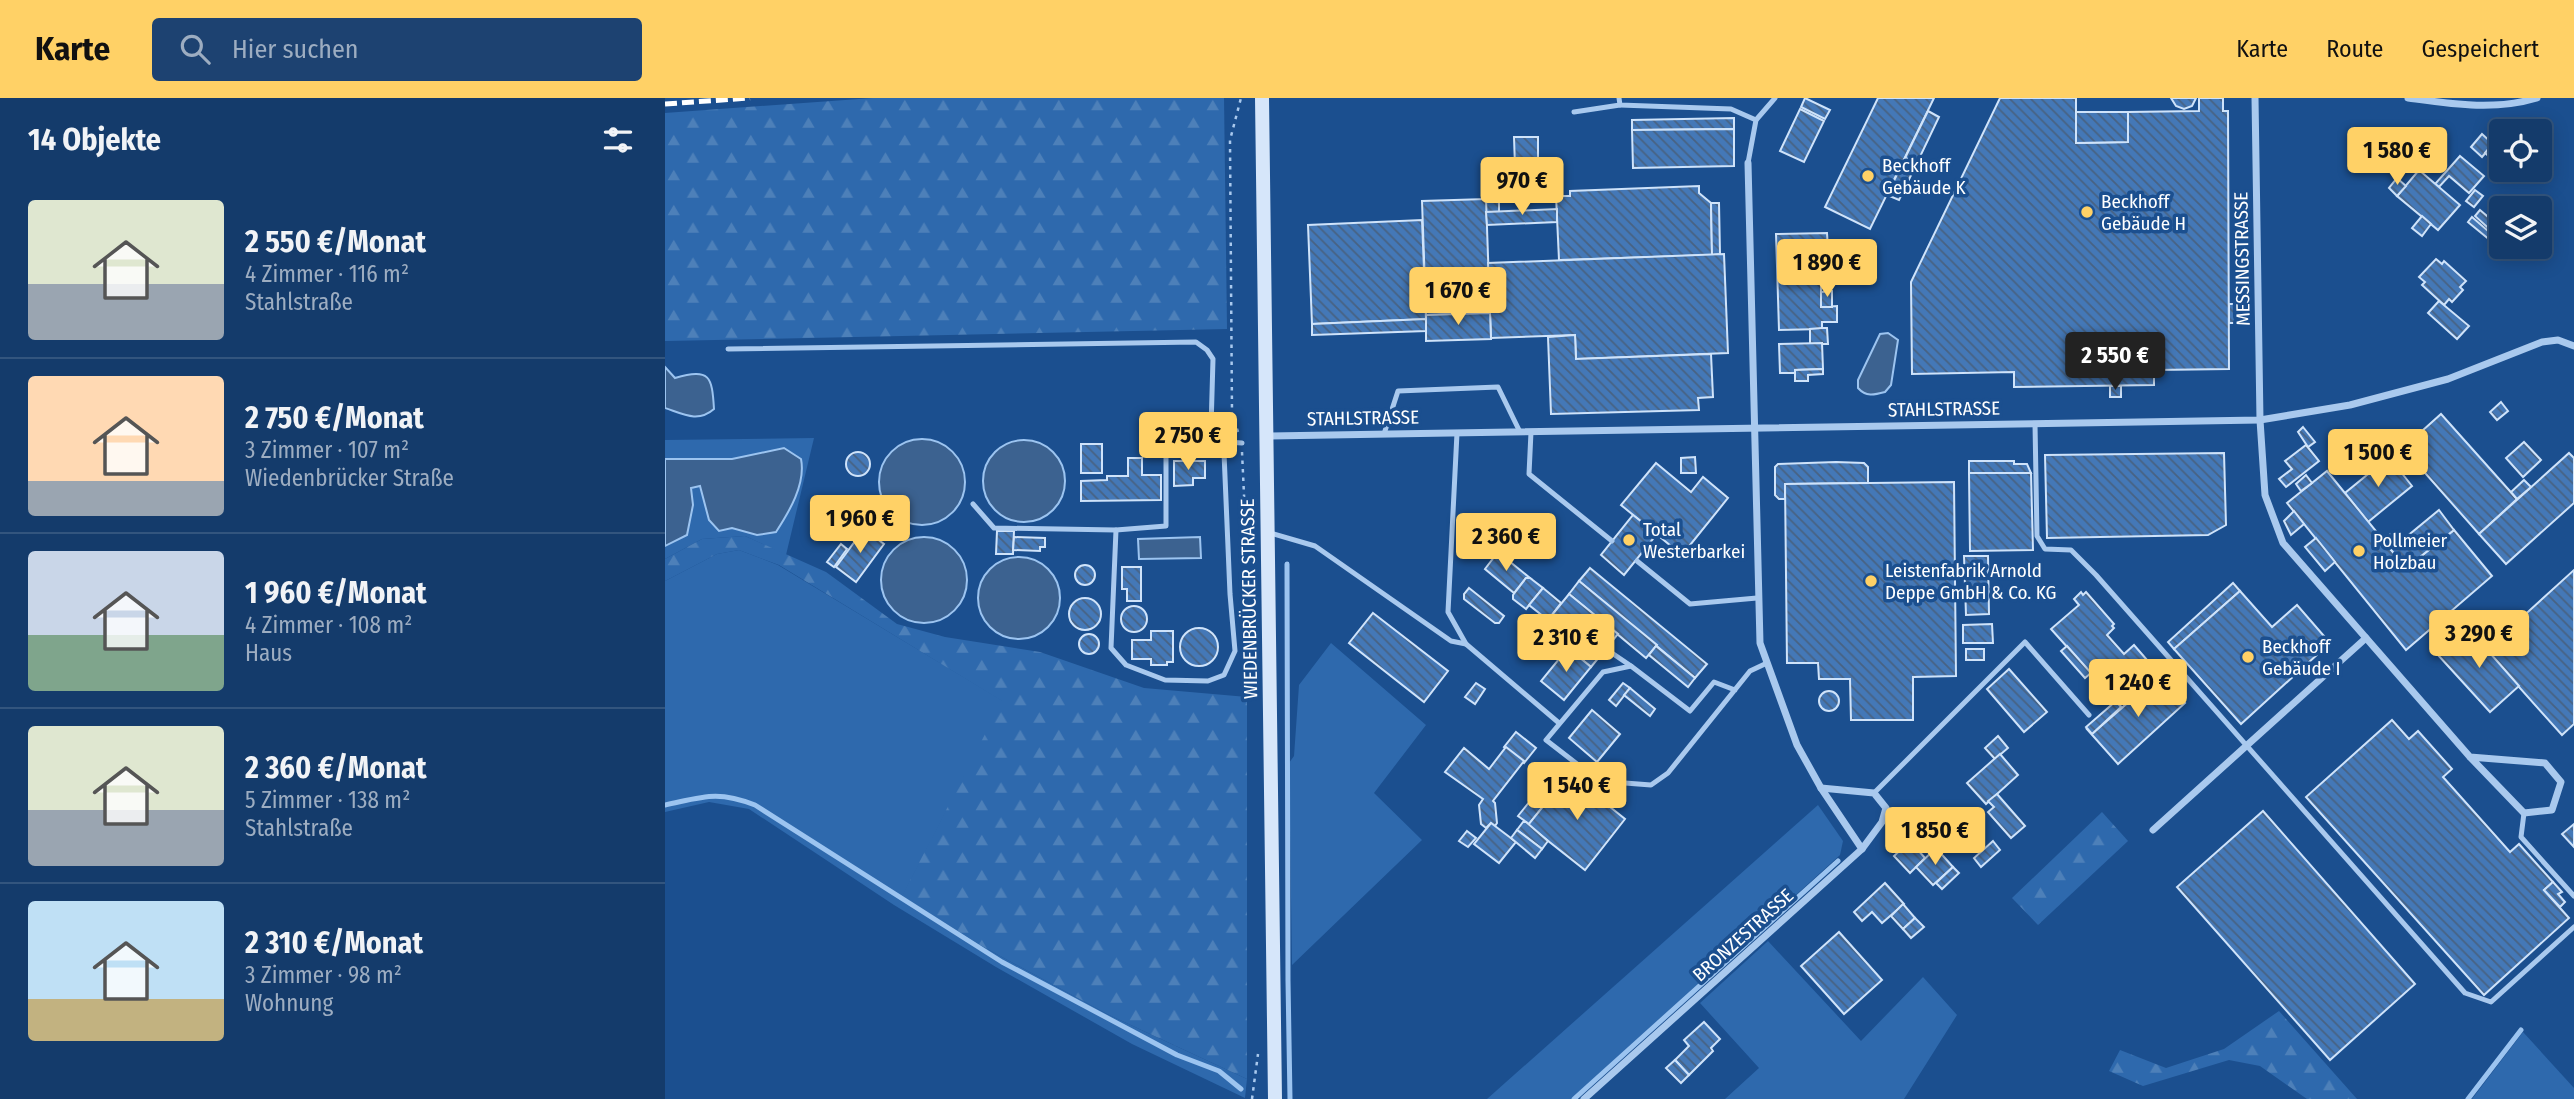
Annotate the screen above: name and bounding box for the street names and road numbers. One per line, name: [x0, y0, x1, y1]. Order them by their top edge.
street label: MESSINGSTRASSE: [2229, 192, 2255, 326]
street label: STAHLSTRASSE: [1888, 397, 2000, 421]
street label: STAHLSTRASSE: [1307, 406, 1419, 430]
street label: WIEDENBRÜCKER STRASSE: [1236, 498, 1262, 699]
street label: BRONZESTRASSE: [1688, 884, 1798, 986]

